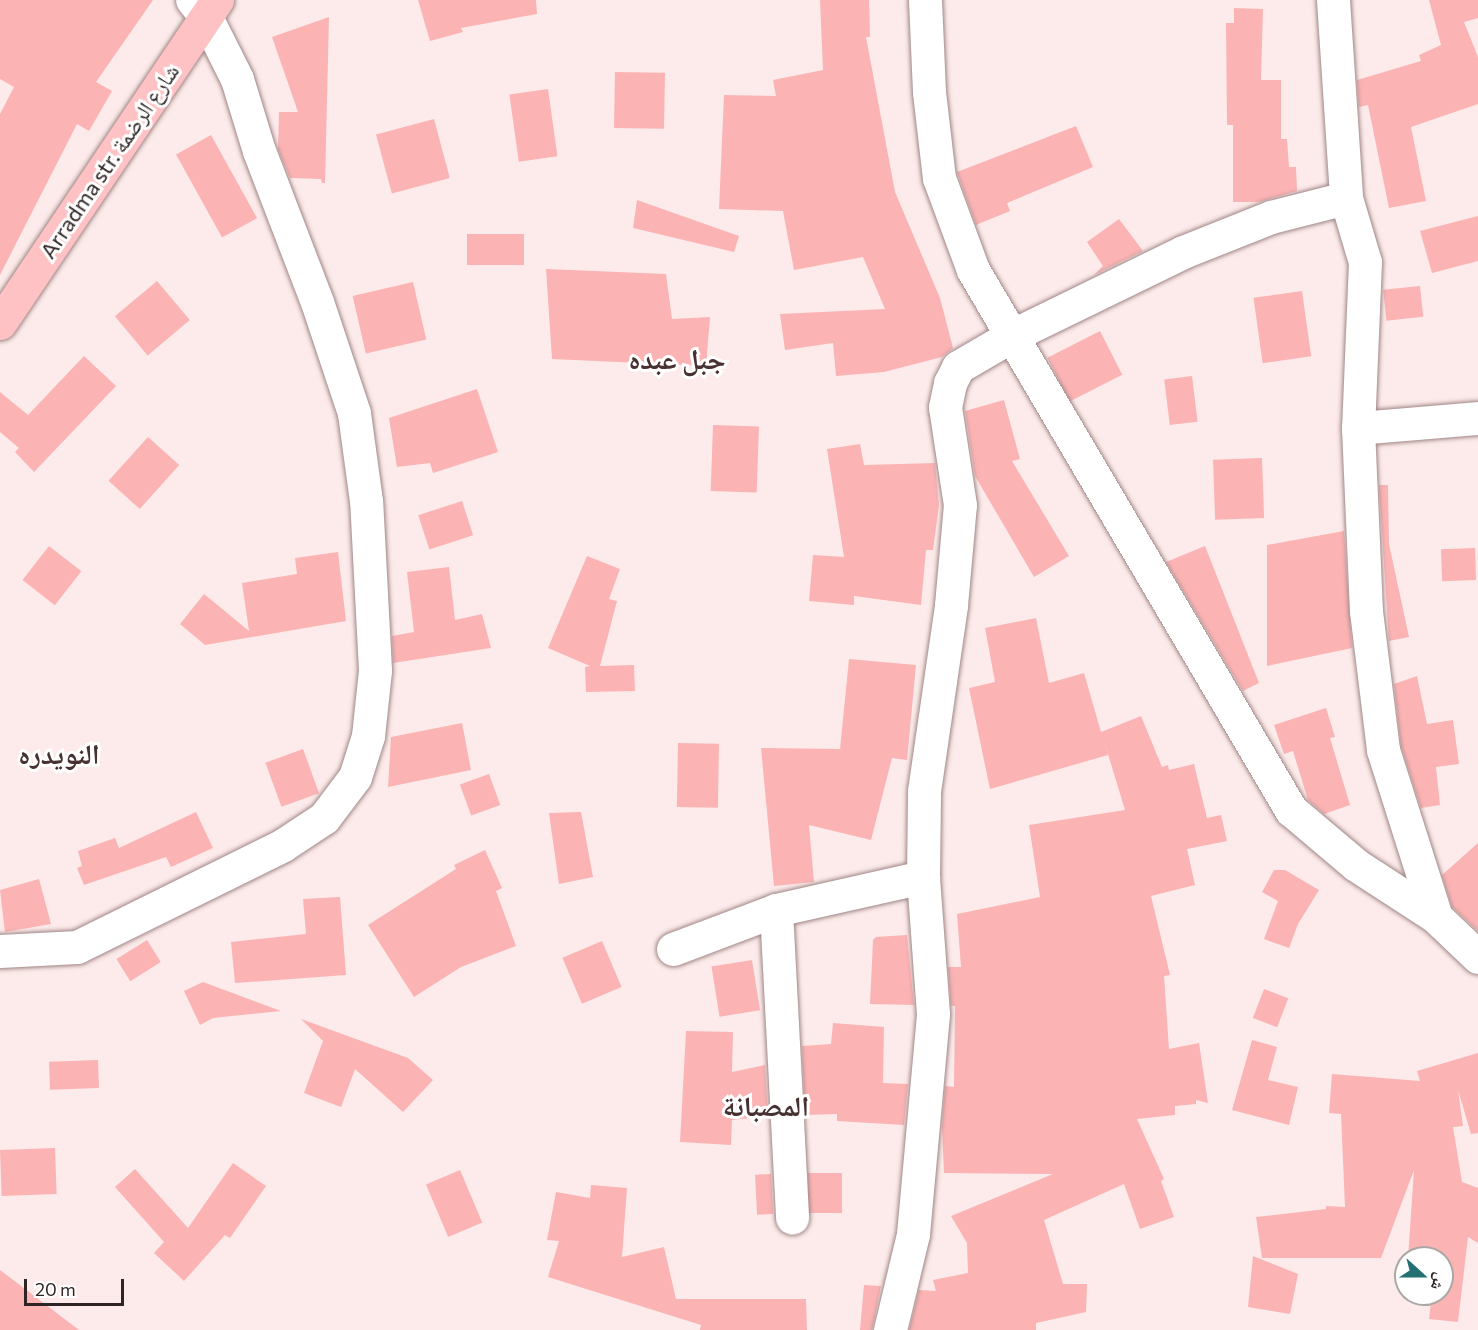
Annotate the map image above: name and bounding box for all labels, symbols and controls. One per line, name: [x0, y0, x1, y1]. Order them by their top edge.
street label: Arradma str. شارع الرضمة: [34, 59, 184, 263]
district label: جبل عبده: [628, 341, 726, 375]
district label: النويدره: [18, 736, 100, 770]
district label: المصبانة: [723, 1088, 809, 1122]
north arrow: [1394, 1246, 1454, 1306]
scale bar: [27, 1267, 128, 1305]
text: ش: [1427, 1271, 1451, 1293]
text: 20 m: [35, 1278, 76, 1300]

